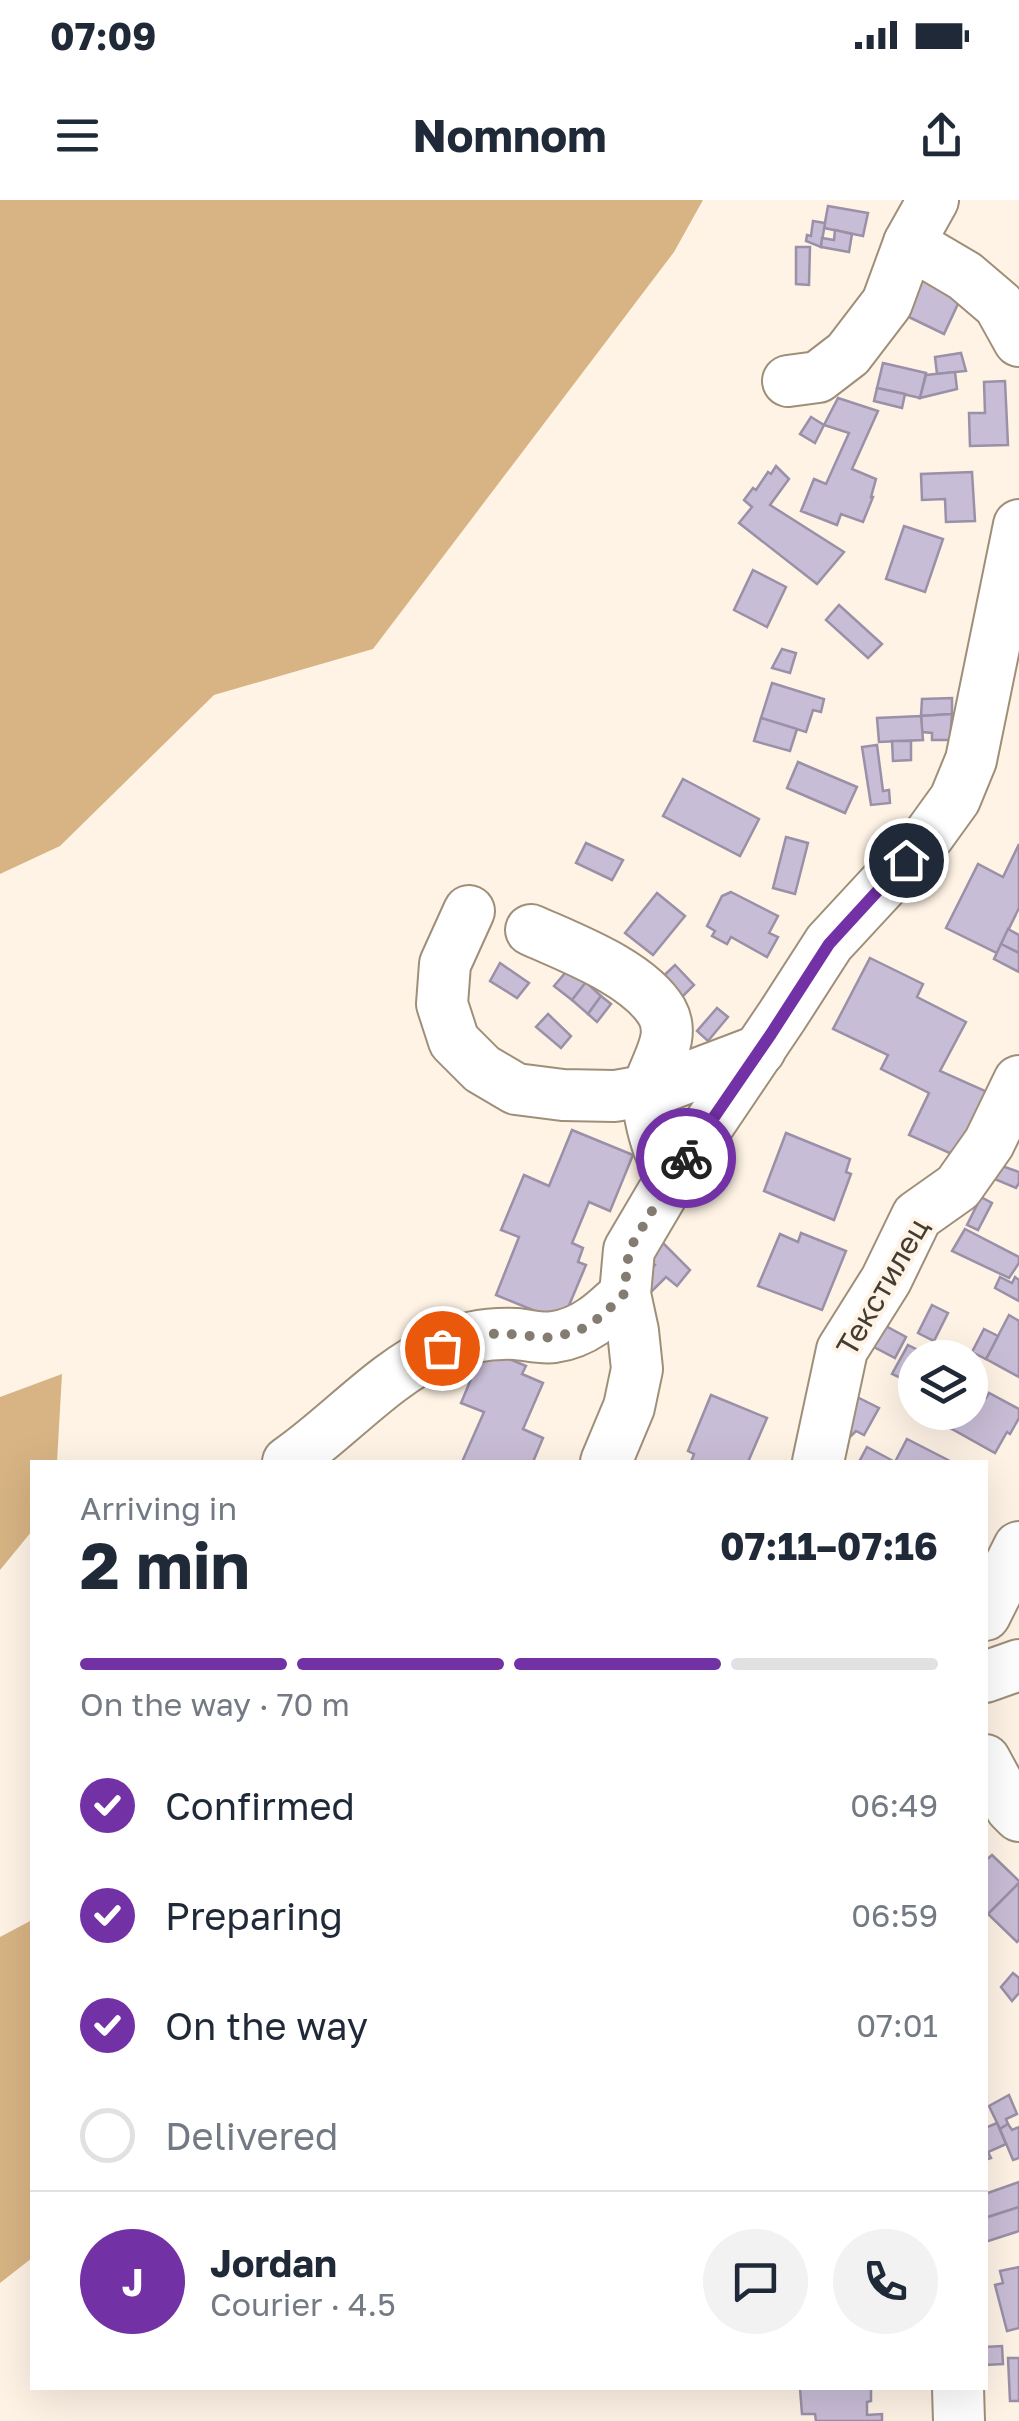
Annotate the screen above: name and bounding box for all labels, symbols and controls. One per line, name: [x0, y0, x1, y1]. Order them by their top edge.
text: 07:09: [50, 13, 156, 58]
icon: menu: [50, 108, 105, 163]
text: Nomnom: [412, 108, 607, 162]
icon: share: [914, 108, 969, 163]
pin: [864, 818, 949, 903]
icon: home: [879, 833, 934, 888]
courier: [636, 1108, 736, 1208]
icon: bike: [659, 1131, 714, 1186]
street label: Текстилец: [828, 1211, 936, 1362]
pin: [400, 1306, 485, 1391]
icon: bag: [415, 1321, 470, 1376]
map controls: [898, 1340, 988, 1430]
button: layers: [898, 1340, 988, 1430]
text: Arriving in: [80, 1489, 237, 1527]
text: 07:11–07:16: [720, 1523, 938, 1568]
text: 2 min: [80, 1525, 250, 1603]
text: On the way · 70 m: [80, 1685, 350, 1723]
icon: check: [80, 1778, 135, 1833]
text: Confirmed: [165, 1783, 355, 1828]
text: 06:49: [850, 1786, 938, 1824]
icon: check: [80, 1888, 135, 1943]
text: Preparing: [165, 1893, 343, 1938]
text: 06:59: [851, 1896, 938, 1934]
icon: check: [80, 1998, 135, 2053]
text: On the way: [165, 2003, 368, 2048]
text: 07:01: [856, 2006, 938, 2044]
text: Delivered: [165, 2113, 338, 2158]
button: chat: [703, 2229, 808, 2334]
button: phone: [833, 2229, 938, 2334]
text: Jordan: [210, 2240, 337, 2285]
text: J: [122, 2259, 143, 2304]
text: Courier · 4.5: [210, 2285, 396, 2323]

